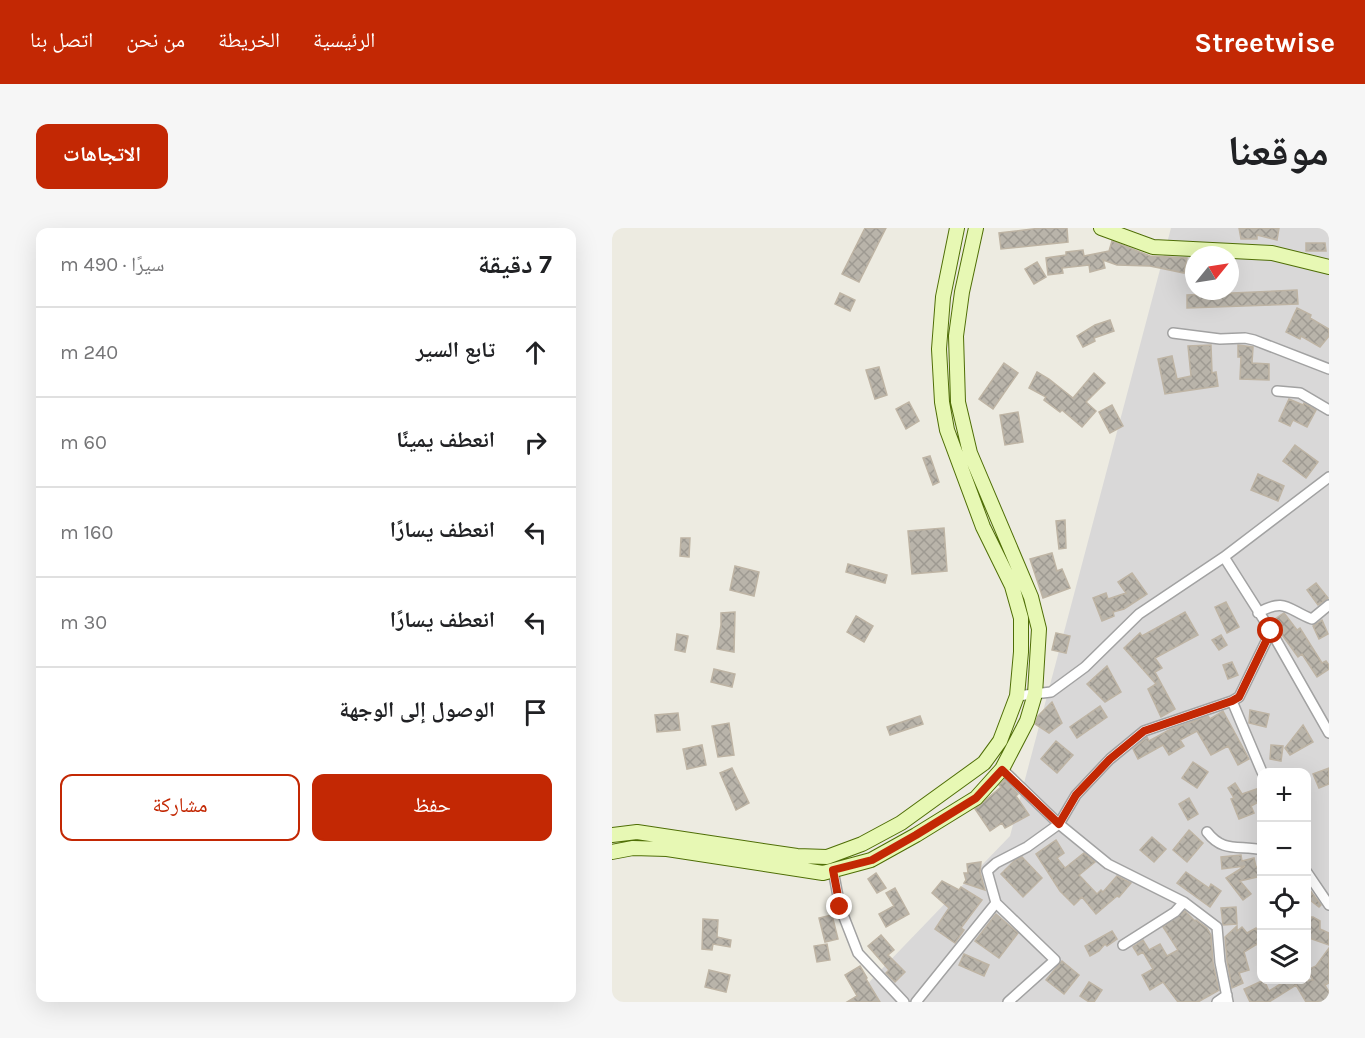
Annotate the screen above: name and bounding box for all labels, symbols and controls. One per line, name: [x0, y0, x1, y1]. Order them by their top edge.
text: Streetwise: [1194, 26, 1335, 59]
text: اتصل بنا: [30, 28, 93, 52]
text: من نحن: [126, 28, 185, 52]
text: الخريطة: [218, 28, 280, 52]
text: الرئيسية: [313, 28, 375, 52]
button: الاتجاهات: [36, 124, 168, 189]
text: موقعنا: [1228, 126, 1329, 176]
north arrow: [1185, 246, 1239, 300]
text: 7 دقيقة: [478, 249, 552, 280]
text: سيرًا · 490 m: [60, 253, 164, 276]
icon: ahead: [519, 336, 552, 369]
text: تابع السير: [416, 337, 495, 363]
text: 240 m: [60, 341, 118, 364]
icon: right: [519, 426, 552, 459]
text: انعطف يمينًا: [396, 427, 495, 453]
text: 60 m: [60, 431, 107, 454]
icon: left: [519, 516, 552, 549]
text: انعطف يسارًا: [390, 517, 495, 543]
text: 160 m: [60, 521, 113, 544]
icon: left: [519, 606, 552, 639]
text: انعطف يسارًا: [390, 607, 495, 633]
text: 30 m: [60, 611, 107, 634]
route start: [1257, 617, 1283, 643]
icon: arrive: [519, 696, 552, 729]
text: الوصول إلى الوجهة: [339, 697, 495, 723]
map controls: [1257, 768, 1311, 984]
button: +: [1257, 768, 1311, 822]
button: مشاركة: [60, 774, 300, 841]
button: حفظ: [312, 774, 552, 841]
button: −: [1257, 822, 1311, 876]
button: locate: [1257, 876, 1311, 930]
route end: [826, 893, 852, 919]
button: layers: [1257, 930, 1311, 984]

